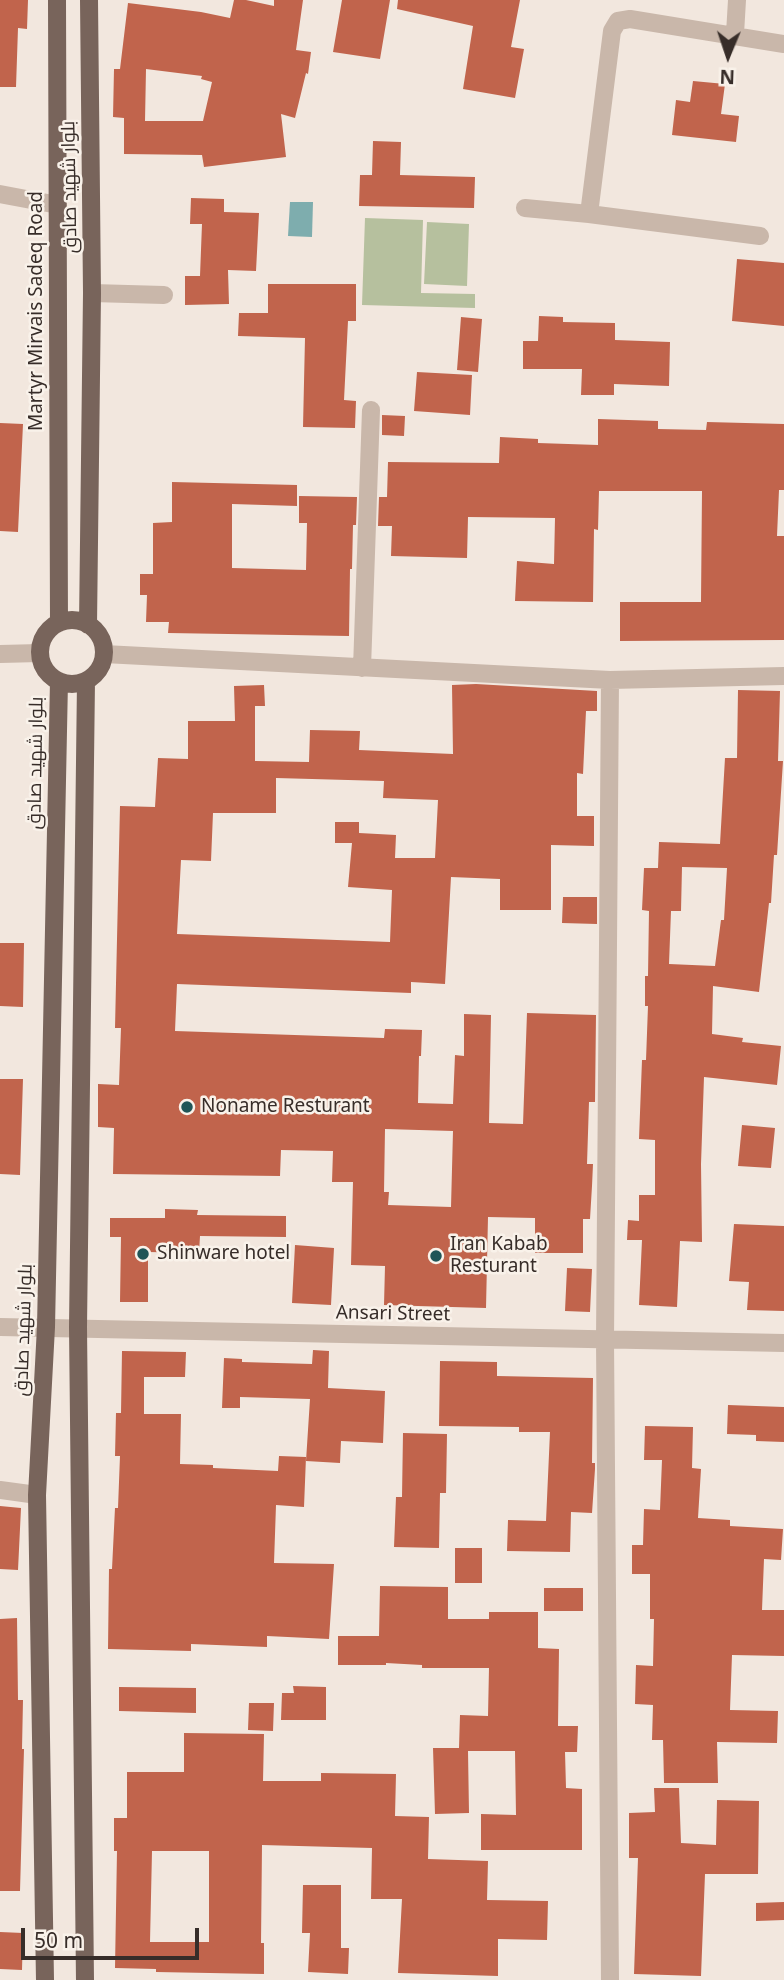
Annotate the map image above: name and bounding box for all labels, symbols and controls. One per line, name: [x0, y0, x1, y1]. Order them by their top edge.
north arrow: [693, 21, 763, 91]
text: N: [719, 64, 735, 90]
street label: بلوار شهید صادق: [57, 120, 83, 254]
street label: Martyr Mirvais Sadeq Road: [26, 191, 48, 431]
street label: بلوار شهید صادق: [23, 696, 49, 830]
place label: Noname Resturant: [201, 1096, 370, 1118]
marker: Noname Resturant: [179, 1099, 195, 1115]
place label: Iran Kabab Resturant: [450, 1234, 548, 1278]
place label: Shinware hotel: [157, 1243, 290, 1265]
marker: Shinware hotel: [135, 1246, 151, 1262]
marker: Iran Kabab Resturant: [428, 1248, 444, 1264]
street label: بلوار شهید صادق: [10, 1263, 38, 1397]
street label: Ansari Street: [336, 1302, 450, 1326]
scale bar: [24, 1913, 203, 1957]
text: 50 m: [34, 1926, 83, 1954]

